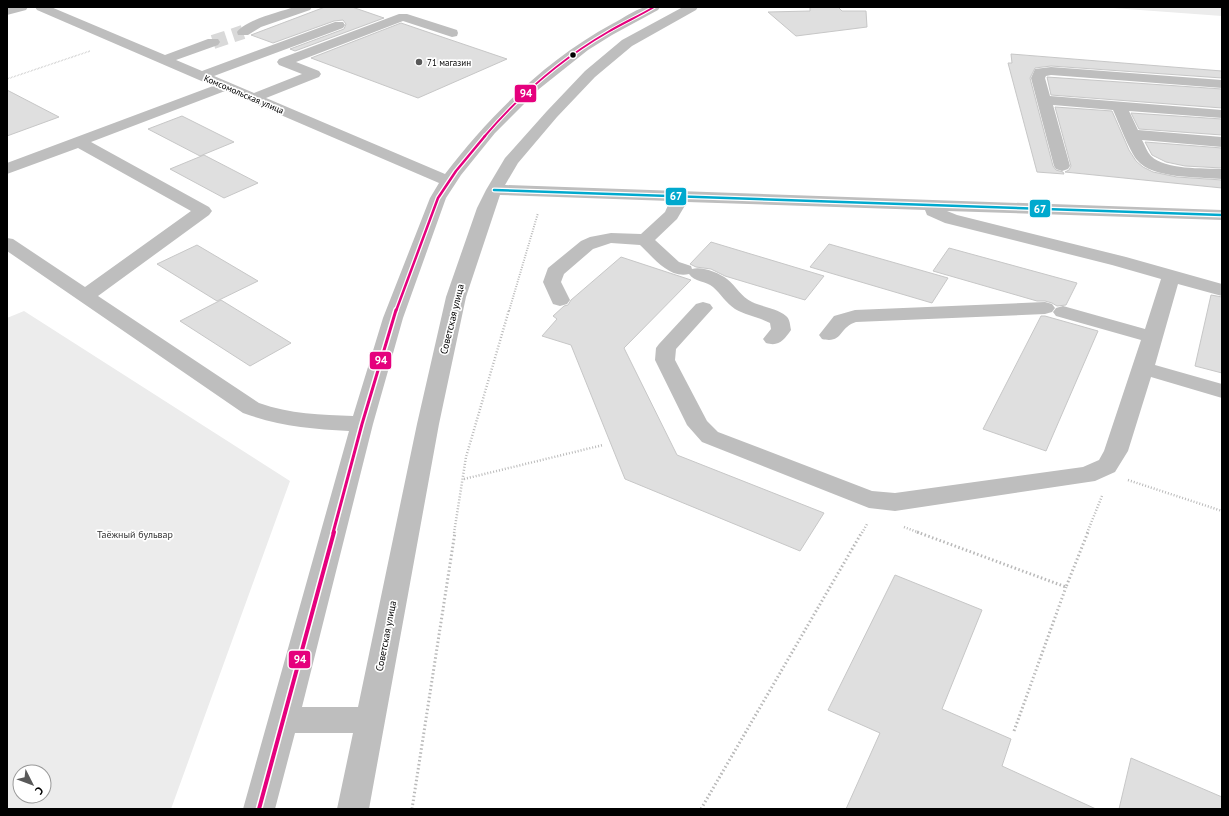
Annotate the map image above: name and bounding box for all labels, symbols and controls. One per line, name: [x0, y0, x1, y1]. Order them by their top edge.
unlabelled marker: [568, 50, 578, 60]
marker: 71 магазин: [414, 57, 424, 67]
place label: 71 магазин: [427, 57, 471, 68]
street label: Комсомольская улица: [202, 72, 286, 116]
line badge: 94: [514, 84, 537, 103]
text: 94: [520, 86, 533, 100]
line badge: 67: [665, 187, 687, 206]
text: 67: [670, 189, 682, 203]
line badge: 67: [1029, 199, 1051, 218]
text: 67: [1034, 202, 1046, 216]
street label: Советская улица: [437, 283, 467, 355]
line badge: 94: [369, 351, 392, 370]
text: 94: [375, 353, 388, 367]
park label: Таёжный бульвар: [97, 528, 173, 541]
street label: Советская улица: [373, 600, 399, 672]
line badge: 94: [288, 650, 311, 669]
text: 94: [294, 652, 307, 666]
north arrow: [12, 764, 52, 804]
text: С: [32, 784, 47, 798]

